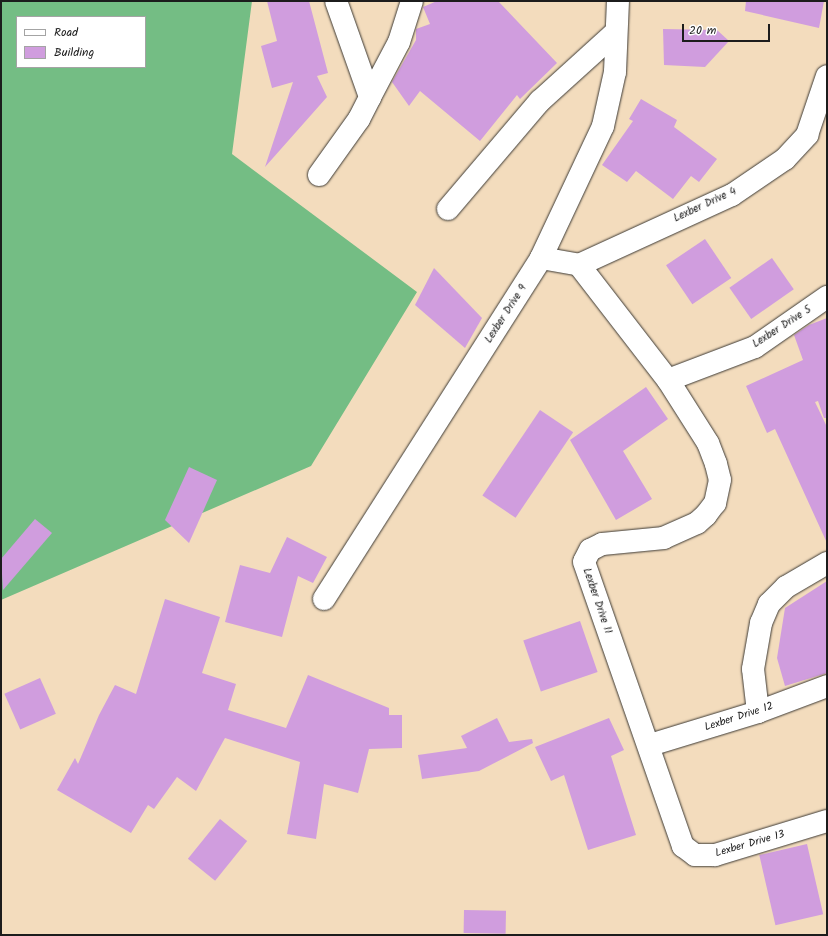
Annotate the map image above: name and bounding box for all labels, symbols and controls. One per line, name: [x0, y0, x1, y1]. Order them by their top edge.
legend: [16, 16, 146, 68]
scale bar: [684, 16, 772, 42]
text: 20 m: [689, 21, 716, 40]
text: Road: [54, 23, 78, 42]
text: Building: [54, 43, 94, 62]
street label: Lexber Drive 4: [671, 185, 739, 225]
street label: Lexber Drive 9: [482, 282, 530, 346]
street label: Lexber Drive 5: [750, 303, 814, 351]
street label: Lexber Drive 11: [580, 566, 614, 636]
street label: Lexber Drive 12: [703, 700, 775, 734]
street label: Lexber Drive 13: [714, 828, 786, 860]

